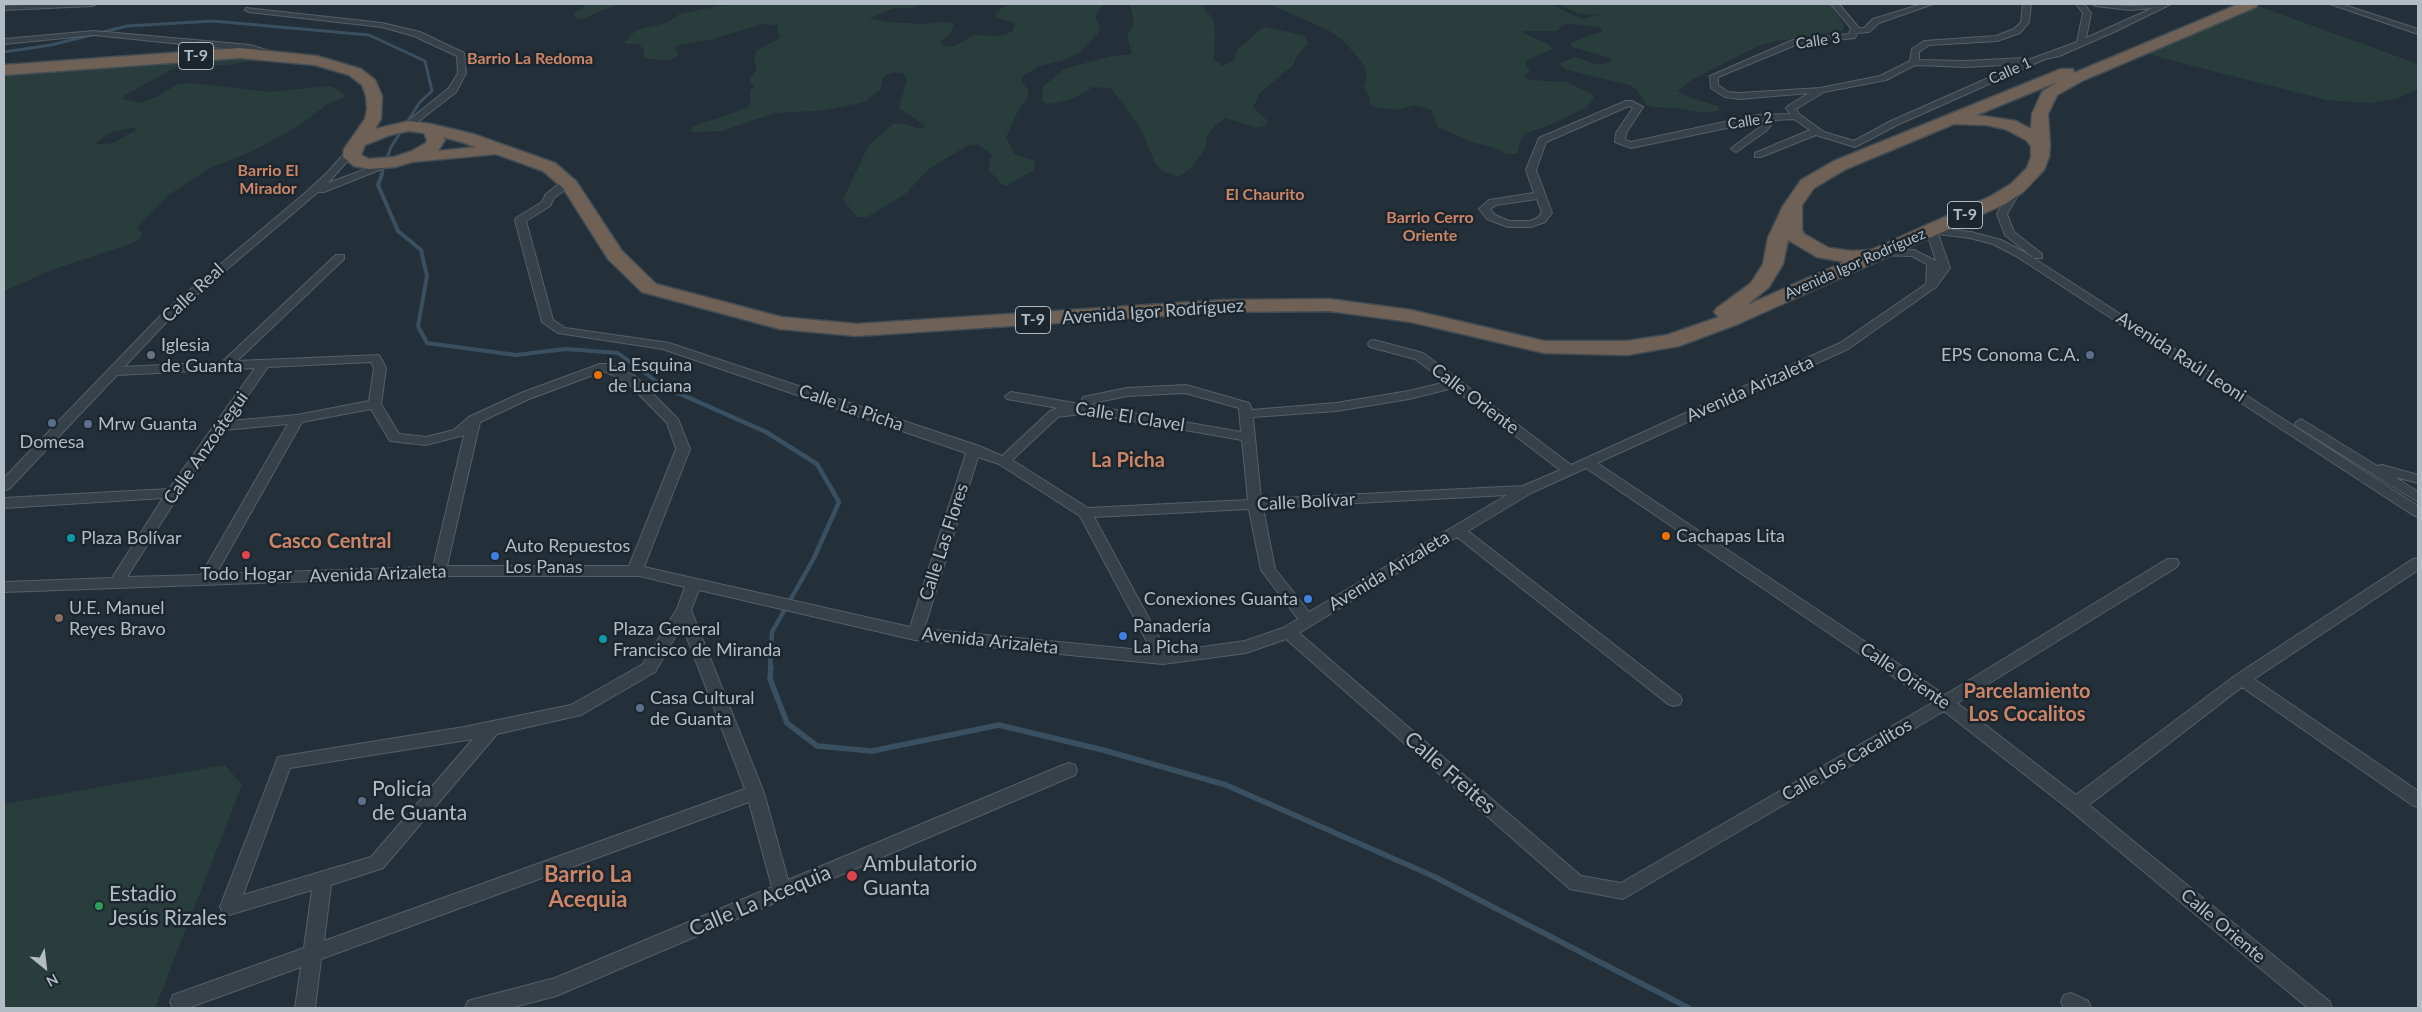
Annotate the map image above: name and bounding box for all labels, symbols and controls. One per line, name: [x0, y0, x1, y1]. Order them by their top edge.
street label: Calle 3: [1794, 29, 1842, 53]
road number: T-9: [178, 42, 214, 70]
district label: Barrio La Redoma: [467, 49, 593, 69]
street label: Calle 1: [1986, 54, 2034, 88]
street label: Calle 2: [1726, 109, 1774, 133]
district label: Barrio El Mirador: [238, 161, 298, 199]
district label: El Chaurito: [1226, 185, 1304, 205]
road number: T-9: [1948, 202, 1982, 228]
district label: Barrio Cerro Oriente: [1386, 208, 1474, 246]
street label: Avenida Igor Rodríguez: [1782, 225, 1928, 303]
street label: Calle Real: [157, 259, 229, 327]
street label: Avenida Igor Rodríguez: [1061, 295, 1245, 329]
road number: T-9: [1016, 306, 1050, 334]
street label: Avenida Raúl Leoni: [2112, 307, 2250, 407]
place label: Iglesia de Guanta: [161, 334, 242, 376]
place label: EPS Conoma C.A.: [1941, 344, 2080, 366]
marker: Iglesia de Guanta: [145, 349, 157, 361]
marker: EPS Conoma C.A.: [2084, 349, 2096, 361]
street label: Avenida Arizaleta: [1683, 351, 1817, 427]
place label: La Esquina de Luciana: [608, 354, 692, 396]
street label: Calle Oriente: [1427, 359, 1523, 439]
marker: La Esquina de Luciana: [592, 369, 604, 381]
street label: Calle La Picha: [796, 380, 906, 436]
street label: Calle Anzoátegui: [159, 388, 253, 508]
street label: Calle El Clavel: [1074, 398, 1186, 436]
place label: Mrw Guanta: [98, 413, 197, 435]
marker: Domesa: [46, 417, 58, 429]
marker: Mrw Guanta: [82, 418, 94, 430]
place label: Domesa: [20, 431, 84, 453]
district label: La Picha: [1091, 449, 1165, 473]
street label: Calle Las Flores: [915, 481, 973, 603]
street label: Calle Bolívar: [1256, 489, 1356, 515]
place label: Cachapas Lita: [1676, 525, 1785, 547]
street label: Avenida Arizaleta: [1325, 526, 1453, 616]
place label: Plaza Bolívar: [81, 527, 182, 549]
district label: Casco Central: [269, 530, 391, 554]
marker: Cachapas Lita: [1660, 530, 1672, 542]
marker: Plaza Bolívar: [65, 532, 77, 544]
place label: Auto Repuestos Los Panas: [505, 535, 630, 578]
marker: Todo Hogar: [240, 549, 252, 561]
marker: Auto Repuestos Los Panas: [489, 550, 501, 562]
street label: Avenida Arizaleta: [309, 561, 447, 587]
place label: Todo Hogar: [200, 563, 292, 585]
place label: Conexiones Guanta: [1144, 588, 1298, 610]
marker: Conexiones Guanta: [1302, 593, 1314, 605]
place label: U.E. Manuel Reyes Bravo: [69, 597, 166, 640]
marker: U.E. Manuel Reyes Bravo: [53, 612, 65, 624]
place label: Panadería La Picha: [1133, 615, 1211, 658]
place label: Plaza General Francisco de Miranda: [613, 618, 781, 660]
street label: Avenida Arizaleta: [921, 623, 1059, 659]
marker: Panadería La Picha: [1117, 630, 1129, 642]
marker: Plaza General Francisco de Miranda: [597, 633, 609, 645]
street label: Calle Oriente: [1856, 638, 1954, 714]
district label: Parcelamiento Los Cocalitos: [1963, 680, 2091, 727]
place label: Casa Cultural de Guanta: [650, 687, 755, 730]
marker: Casa Cultural de Guanta: [634, 702, 646, 714]
street label: Calle Los Cacalitos: [1778, 714, 1916, 806]
street label: Calle Freites: [1399, 726, 1501, 820]
place label: Policía de Guanta: [372, 776, 467, 826]
marker: Policía de Guanta: [356, 795, 368, 807]
place label: Ambulatorio Guanta: [863, 851, 977, 901]
street label: Calle La Acequia: [685, 860, 835, 942]
district label: Barrio La Acequia: [544, 862, 632, 914]
marker: Ambulatorio Guanta: [845, 869, 859, 883]
place label: Estadio Jesús Rizales: [109, 881, 227, 931]
street label: Calle Oriente: [2176, 884, 2270, 968]
marker: Estadio Jesús Rizales: [93, 900, 105, 912]
north arrow: [20, 942, 70, 992]
text: N: [44, 971, 61, 991]

